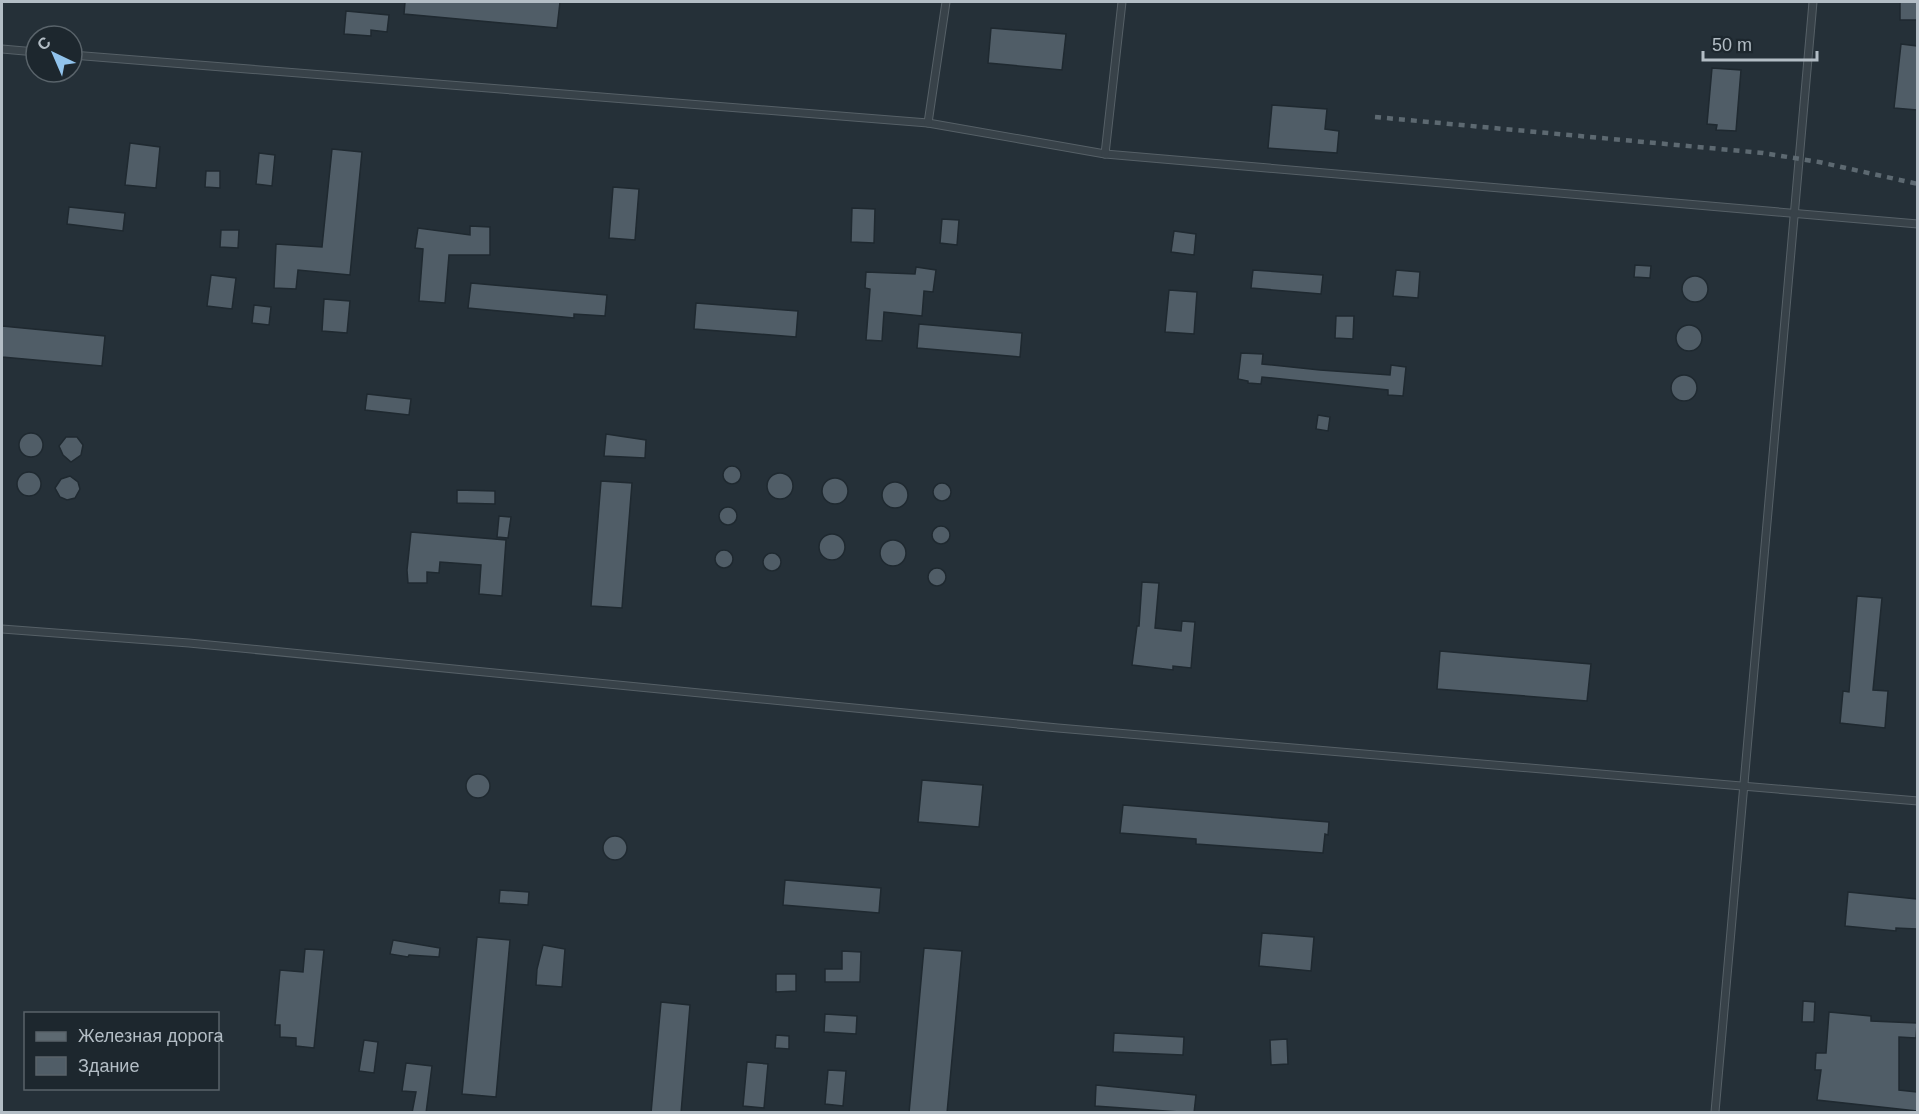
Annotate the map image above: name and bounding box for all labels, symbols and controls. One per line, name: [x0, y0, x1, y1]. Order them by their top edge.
north arrow: [24, 24, 84, 84]
scale bar: [1703, 24, 1817, 62]
text: С: [34, 33, 54, 54]
text: 50 m: [1712, 35, 1752, 55]
legend: [24, 1012, 219, 1090]
text: Железная дорога: [78, 1026, 225, 1046]
text: Здание: [78, 1056, 139, 1076]

